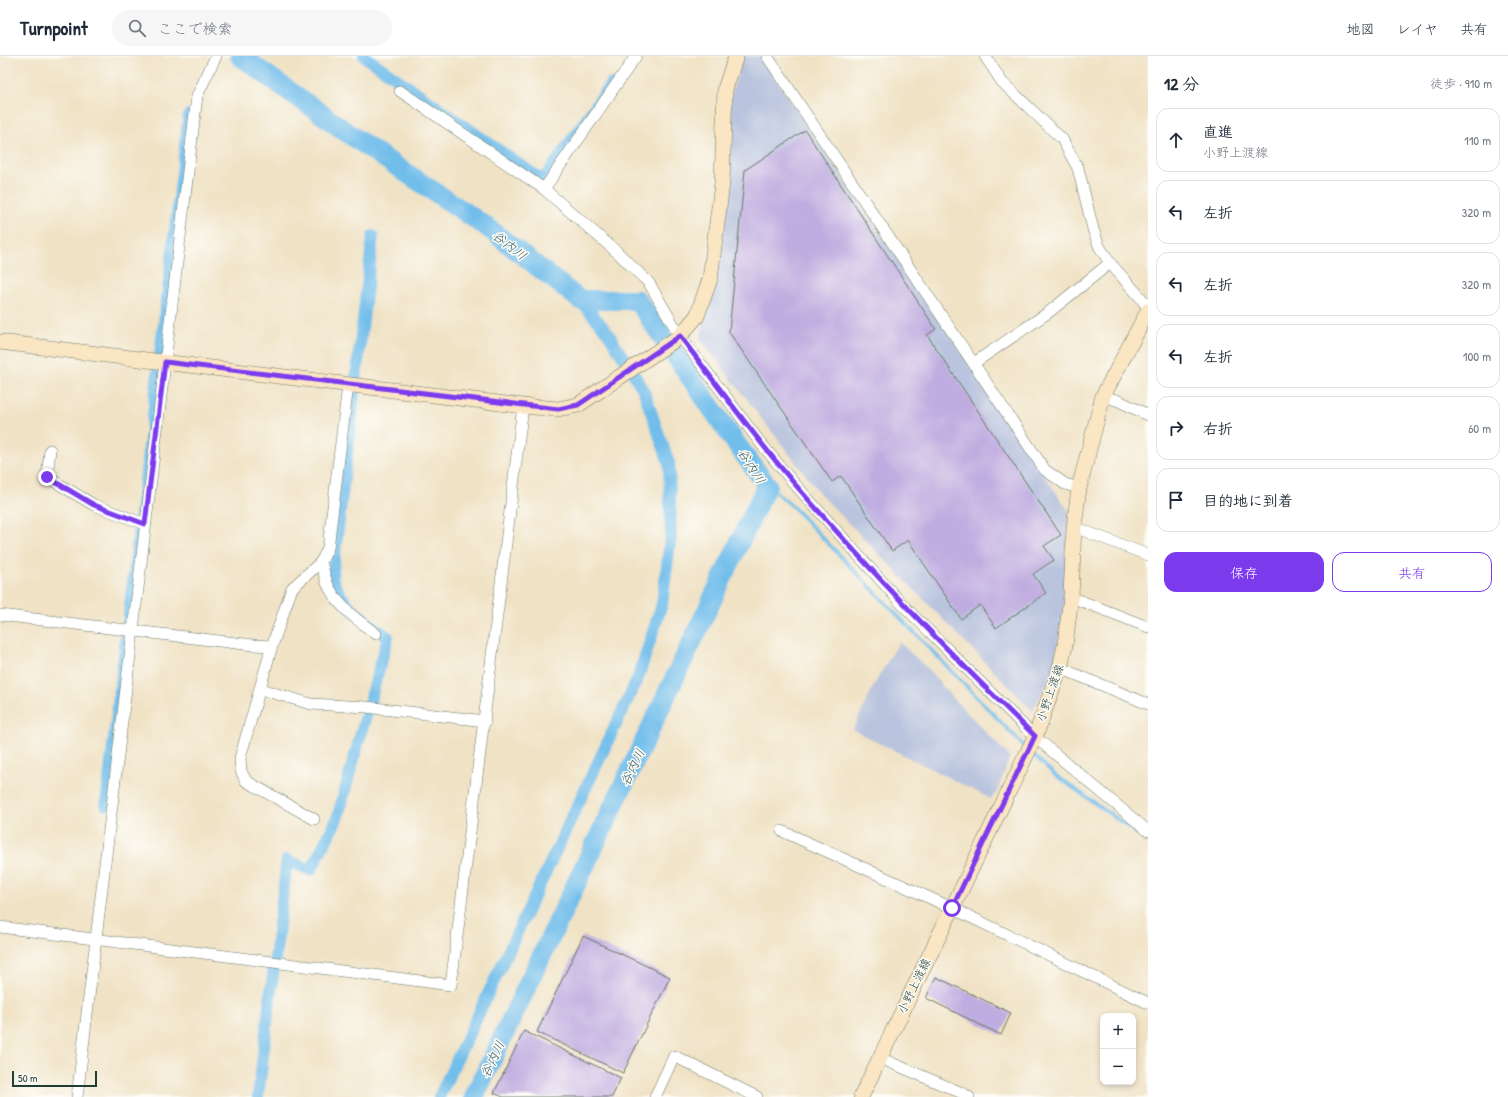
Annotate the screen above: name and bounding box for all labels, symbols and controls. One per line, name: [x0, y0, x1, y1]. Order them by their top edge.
search box: [112, 10, 392, 46]
text: Turnpoint: [20, 15, 88, 41]
icon: search: [126, 17, 148, 39]
text: ここで検索: [158, 18, 233, 39]
text: 地図: [1347, 19, 1375, 38]
text: レイヤ: [1397, 19, 1438, 38]
text: 共有: [1460, 19, 1488, 38]
text: 12 分: [1164, 72, 1199, 95]
text: 徒歩 · 910 m: [1430, 74, 1492, 92]
text: 直進: [1203, 121, 1233, 142]
icon: ahead: [1165, 129, 1187, 151]
text: 110 m: [1464, 131, 1491, 149]
text: 小野上渡線: [1203, 143, 1268, 161]
icon: left: [1165, 201, 1187, 223]
text: 左折: [1203, 202, 1233, 223]
text: 320 m: [1461, 203, 1491, 221]
water label: 谷内川: [489, 226, 531, 264]
icon: left: [1165, 273, 1187, 295]
text: 左折: [1203, 274, 1233, 295]
text: 320 m: [1461, 275, 1491, 293]
icon: left: [1165, 345, 1187, 367]
text: 左折: [1203, 346, 1233, 367]
text: 100 m: [1463, 347, 1491, 365]
icon: right: [1165, 417, 1187, 439]
text: 右折: [1203, 418, 1233, 439]
text: 60 m: [1468, 419, 1491, 437]
water label: 谷内川: [734, 445, 770, 487]
route end: [38, 468, 56, 486]
icon: arrive: [1165, 489, 1187, 511]
text: 目的地に到着: [1203, 490, 1293, 511]
button: 保存: [1164, 552, 1324, 592]
button: 共有: [1332, 552, 1492, 592]
street label: 小野上渡線: [1032, 662, 1067, 724]
water label: 谷内川: [615, 746, 649, 788]
route start: [943, 899, 961, 917]
street label: 小野上渡線: [893, 955, 934, 1016]
map controls: [1100, 1013, 1136, 1085]
button: +: [1100, 1013, 1136, 1049]
water label: 谷内川: [475, 1038, 509, 1080]
button: −: [1100, 1049, 1136, 1085]
scale bar: [12, 1069, 97, 1088]
text: 50 m: [18, 1071, 38, 1085]

